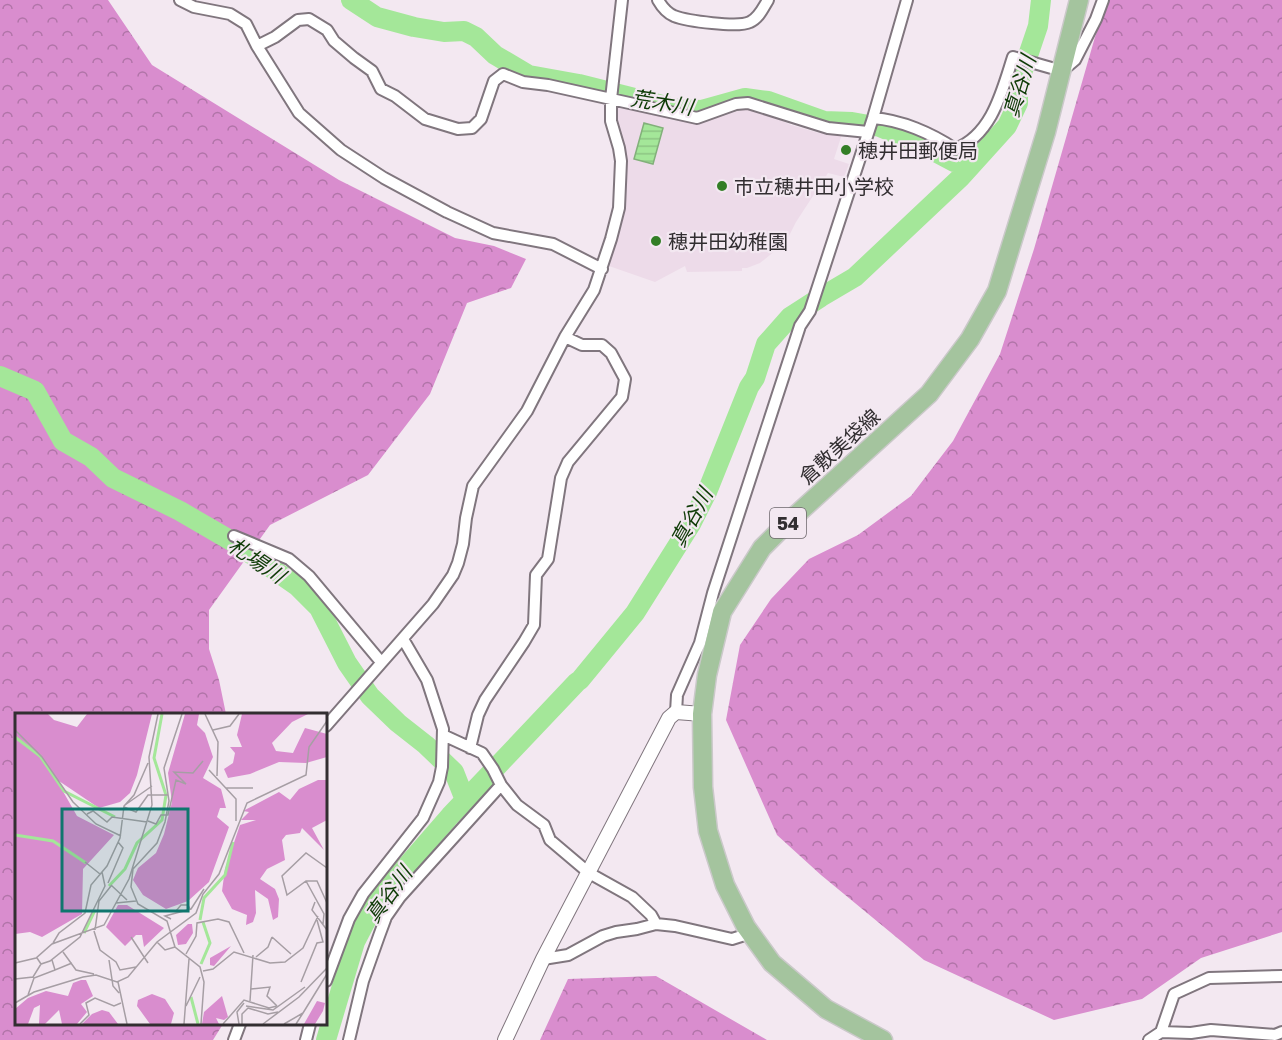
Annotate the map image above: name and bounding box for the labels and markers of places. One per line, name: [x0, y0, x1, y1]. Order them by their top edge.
place label: 穂井田郵便局: [858, 138, 978, 162]
marker: 穂井田郵便局: [839, 143, 853, 157]
place label: 市立穂井田小学校: [734, 174, 894, 198]
marker: 市立穂井田小学校: [715, 179, 729, 193]
place label: 穂井田幼稚園: [668, 229, 788, 253]
marker: 穂井田幼稚園: [649, 234, 663, 248]

